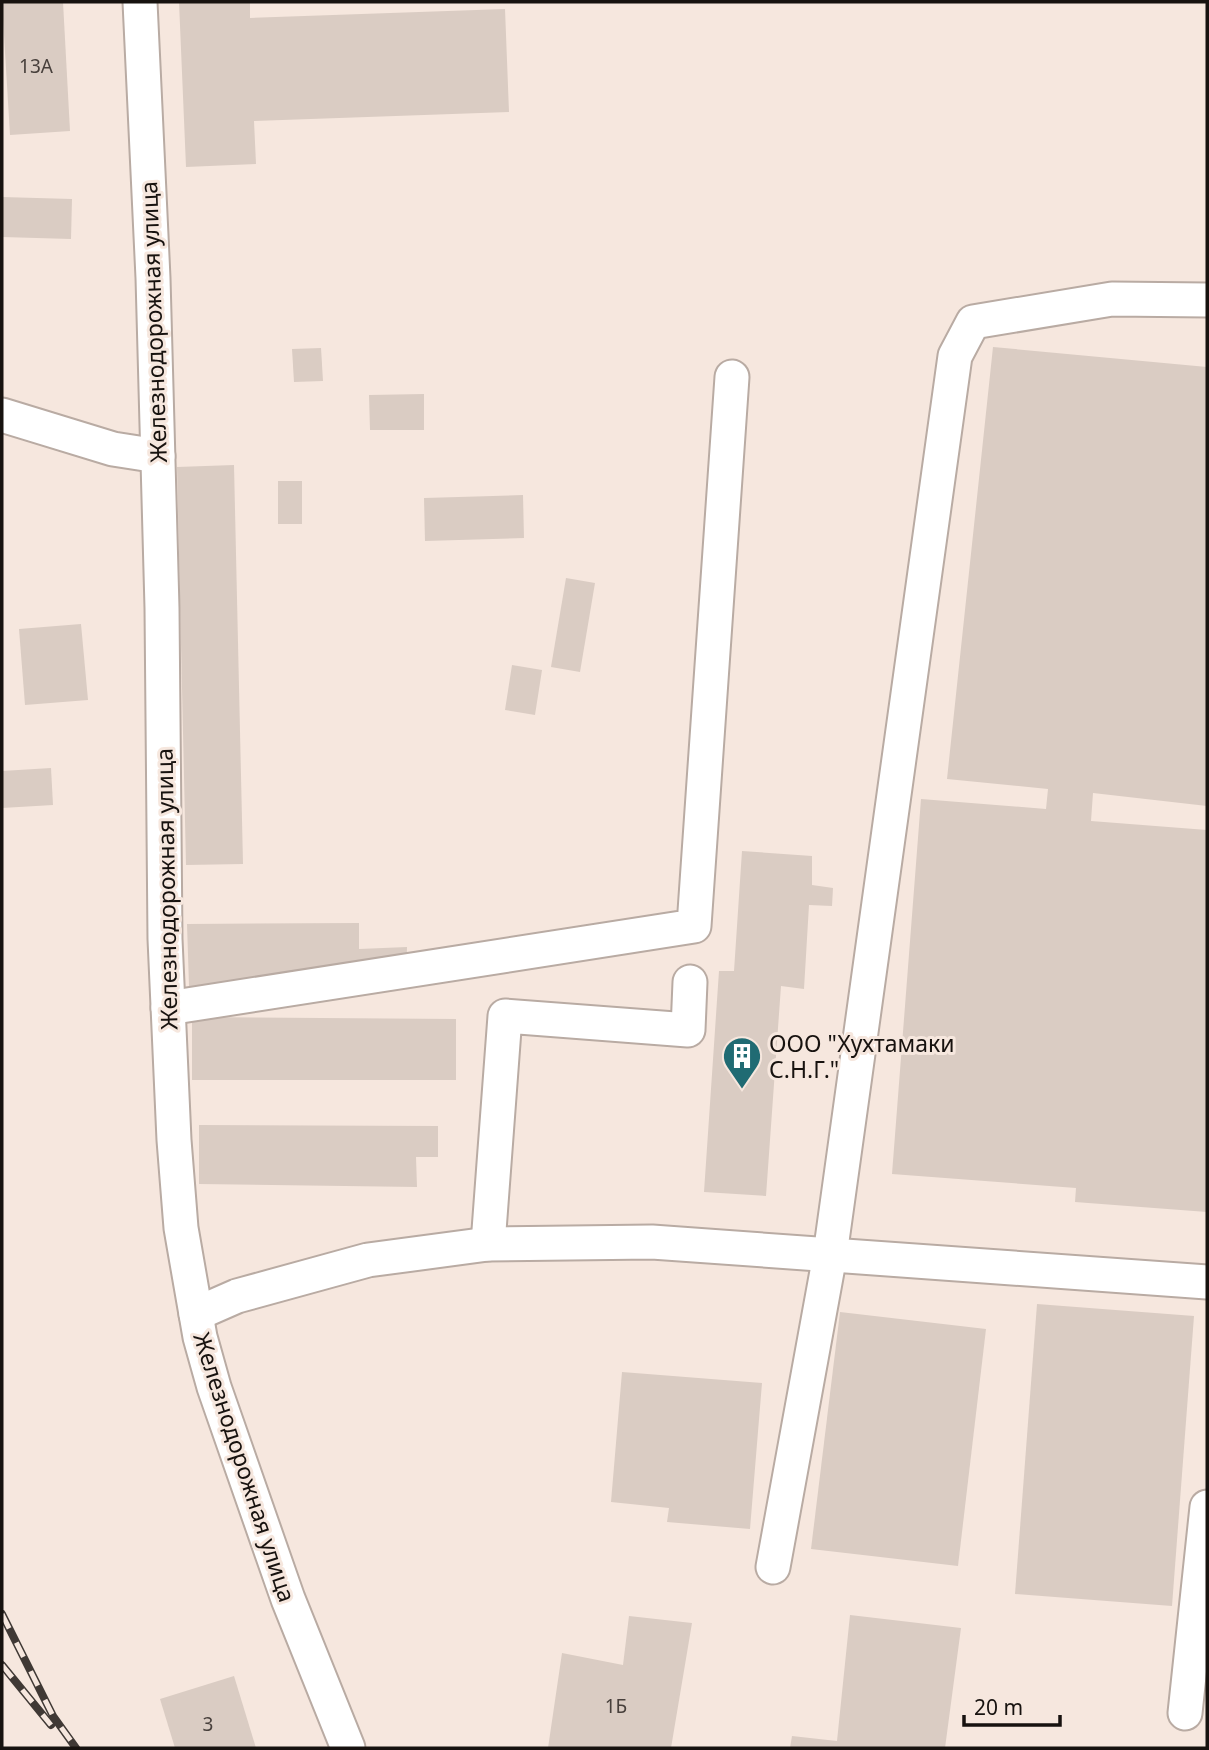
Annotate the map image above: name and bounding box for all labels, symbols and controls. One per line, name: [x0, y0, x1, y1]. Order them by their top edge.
house number: 13А: [19, 53, 54, 79]
street label: Железнодорожная улица: [132, 181, 174, 463]
street label: Железнодорожная улица: [148, 748, 184, 1030]
place label: ООО "Хухтамаки С.Н.Г.": [769, 1027, 955, 1085]
building icon: ООО "Хухтамаки С.Н.Г.": [721, 1035, 763, 1090]
street label: Железнодорожная улица: [186, 1328, 304, 1606]
scale bar: [964, 1684, 1060, 1728]
house number: 1Б: [605, 1693, 627, 1719]
text: 20 m: [974, 1693, 1023, 1721]
house number: 3: [203, 1711, 213, 1737]

